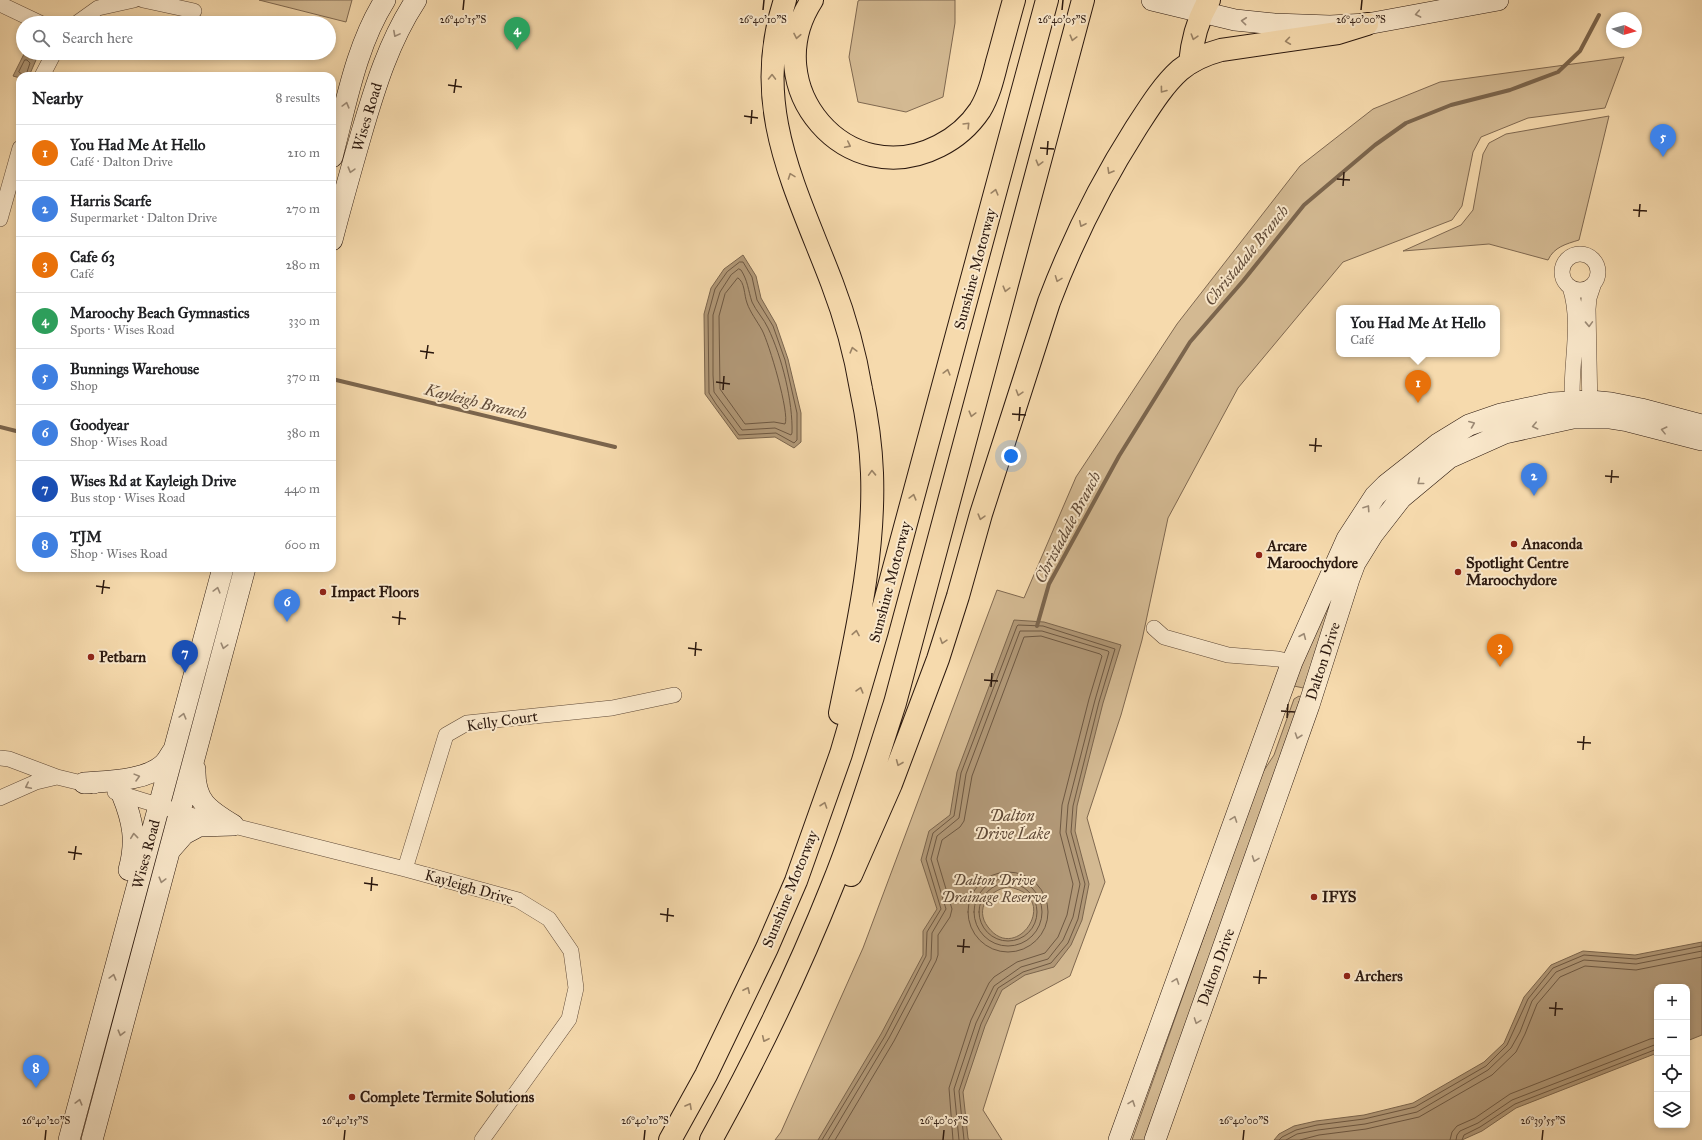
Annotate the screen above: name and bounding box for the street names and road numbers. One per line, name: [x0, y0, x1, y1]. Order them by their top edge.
street label: Wises Road: [348, 80, 386, 153]
street label: Sunshine Motorway: [950, 205, 1000, 332]
street label: Sunshine Motorway: [865, 518, 915, 645]
street label: Dalton Drive: [1302, 620, 1344, 702]
street label: Kelly Court: [465, 707, 539, 735]
street label: Wises Road: [128, 817, 164, 890]
street label: Sunshine Motorway: [758, 827, 822, 950]
street label: Kayleigh Drive: [423, 866, 515, 908]
street label: Dalton Drive: [1194, 926, 1238, 1008]

